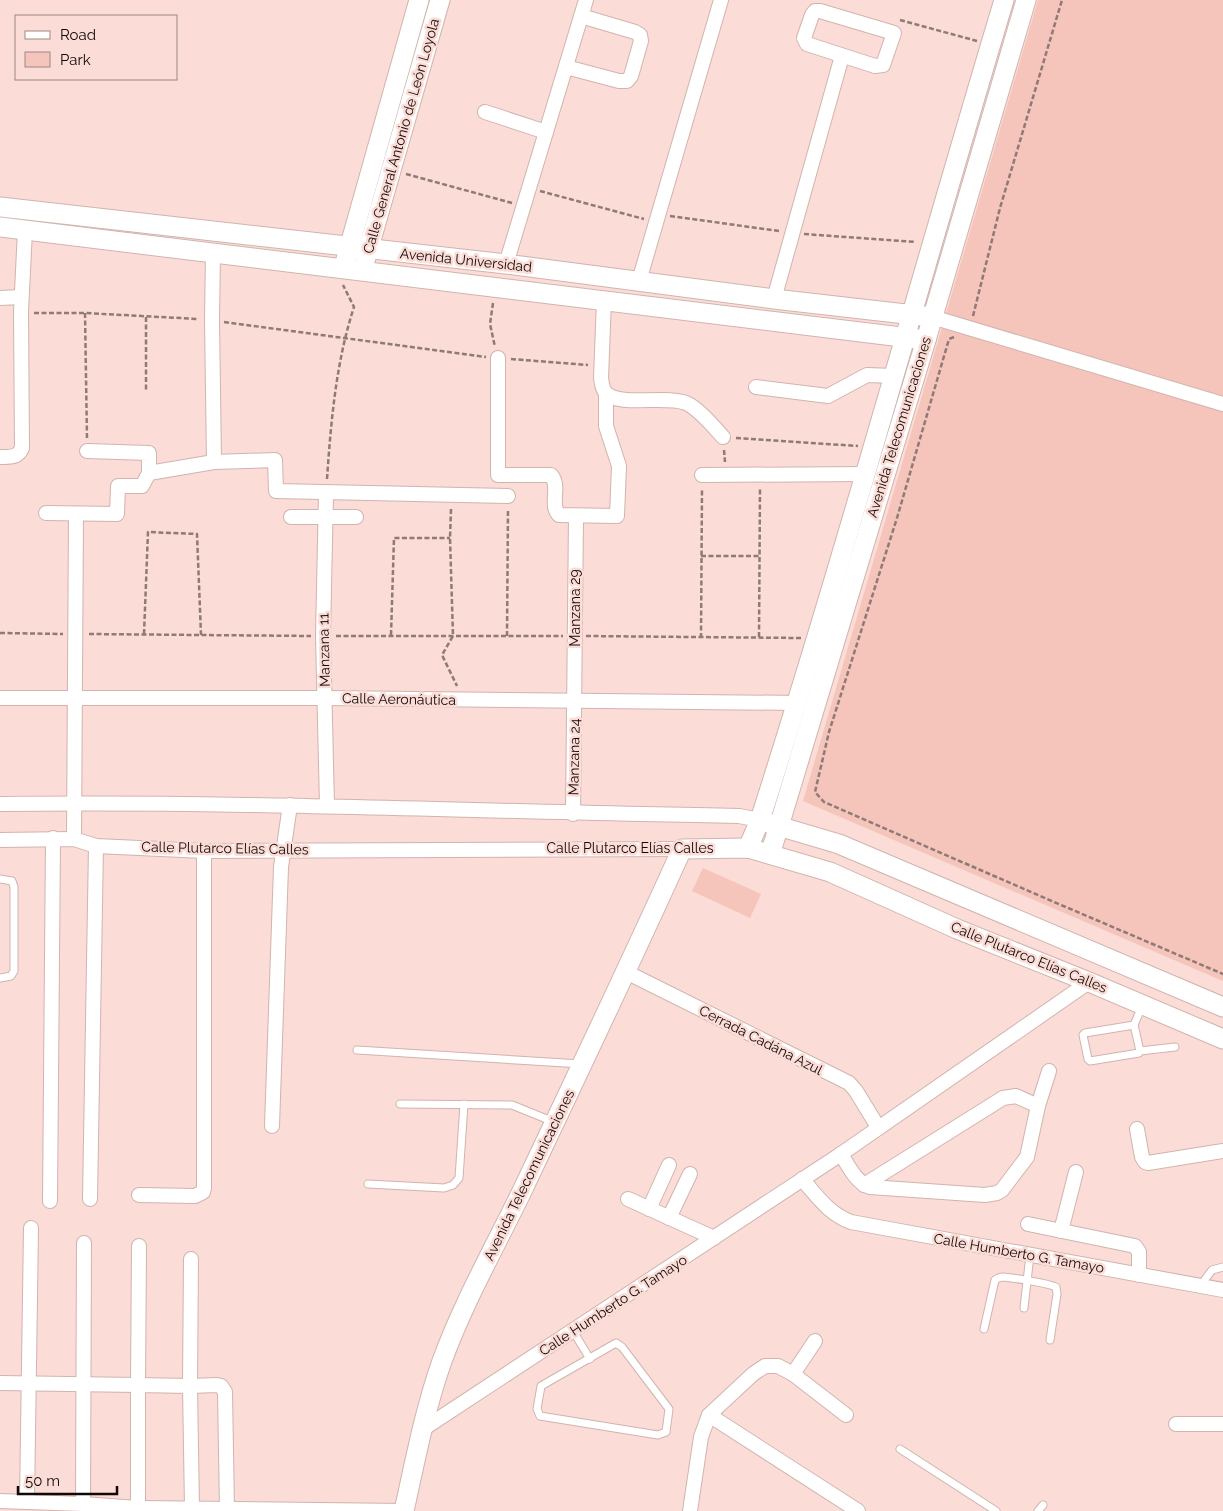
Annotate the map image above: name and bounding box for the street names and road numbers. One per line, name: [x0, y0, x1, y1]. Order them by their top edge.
street label: Calle General Antonio de León Loyola: [360, 17, 442, 255]
street label: Avenida Universidad: [399, 245, 533, 275]
street label: Avenida Telecomunicaciones: [864, 334, 934, 519]
street label: Manzana 29: [567, 569, 583, 647]
street label: Manzana 11: [315, 613, 333, 687]
street label: Calle Aeronáutica: [342, 690, 456, 708]
street label: Manzana 24: [565, 718, 583, 796]
street label: Calle Plutarco Elías Calles: [141, 839, 309, 857]
street label: Calle Plutarco Elías Calles: [546, 840, 714, 856]
street label: Calle Plutarco Elías Calles: [949, 918, 1110, 996]
street label: Cerrada Cadána Azul: [697, 1002, 825, 1078]
street label: Avenida Telecomunicaciones: [481, 1087, 578, 1263]
street label: Calle Humberto G. Tamayo: [932, 1230, 1106, 1276]
street label: Calle Humberto G. Tamayo: [536, 1251, 690, 1359]

